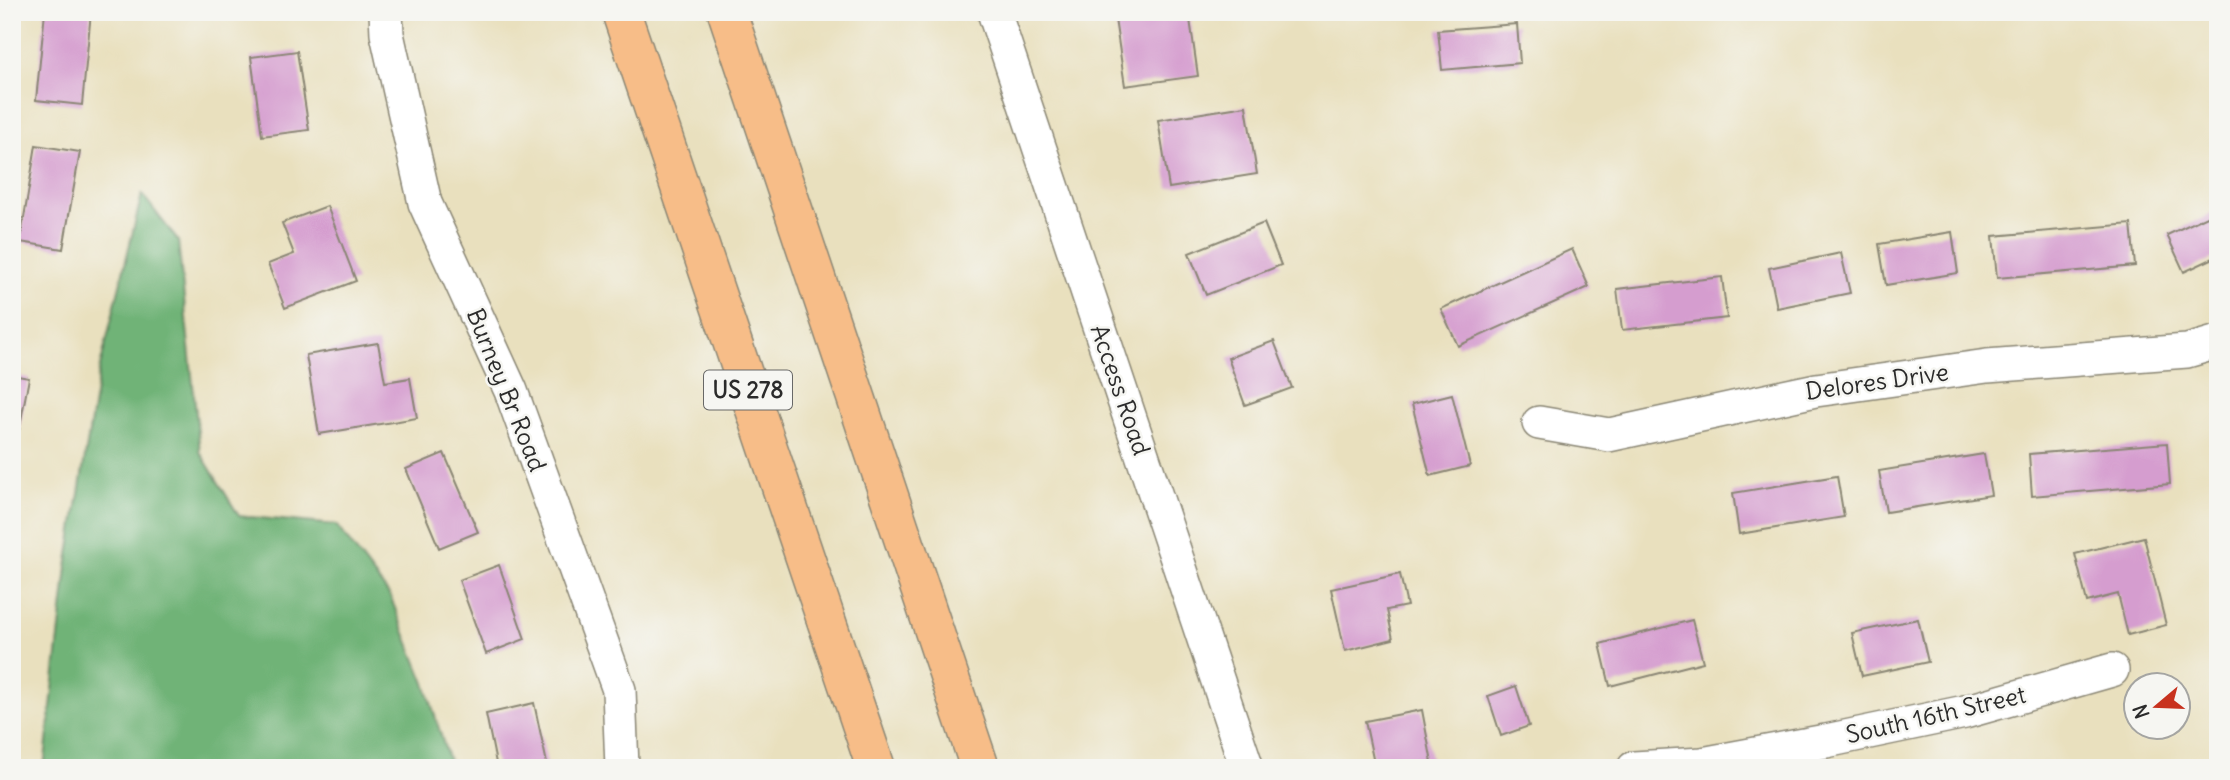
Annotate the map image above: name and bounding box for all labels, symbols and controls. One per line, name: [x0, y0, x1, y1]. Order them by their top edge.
street label: Burney Br Road: [461, 304, 553, 476]
street label: Access Road: [1085, 321, 1157, 459]
street label: Delores Drive: [1803, 356, 1950, 406]
road number: US 278: [704, 370, 792, 410]
north arrow: [2122, 672, 2192, 742]
street label: South 16th Street: [1843, 679, 2029, 749]
text: N: [2127, 701, 2154, 722]

